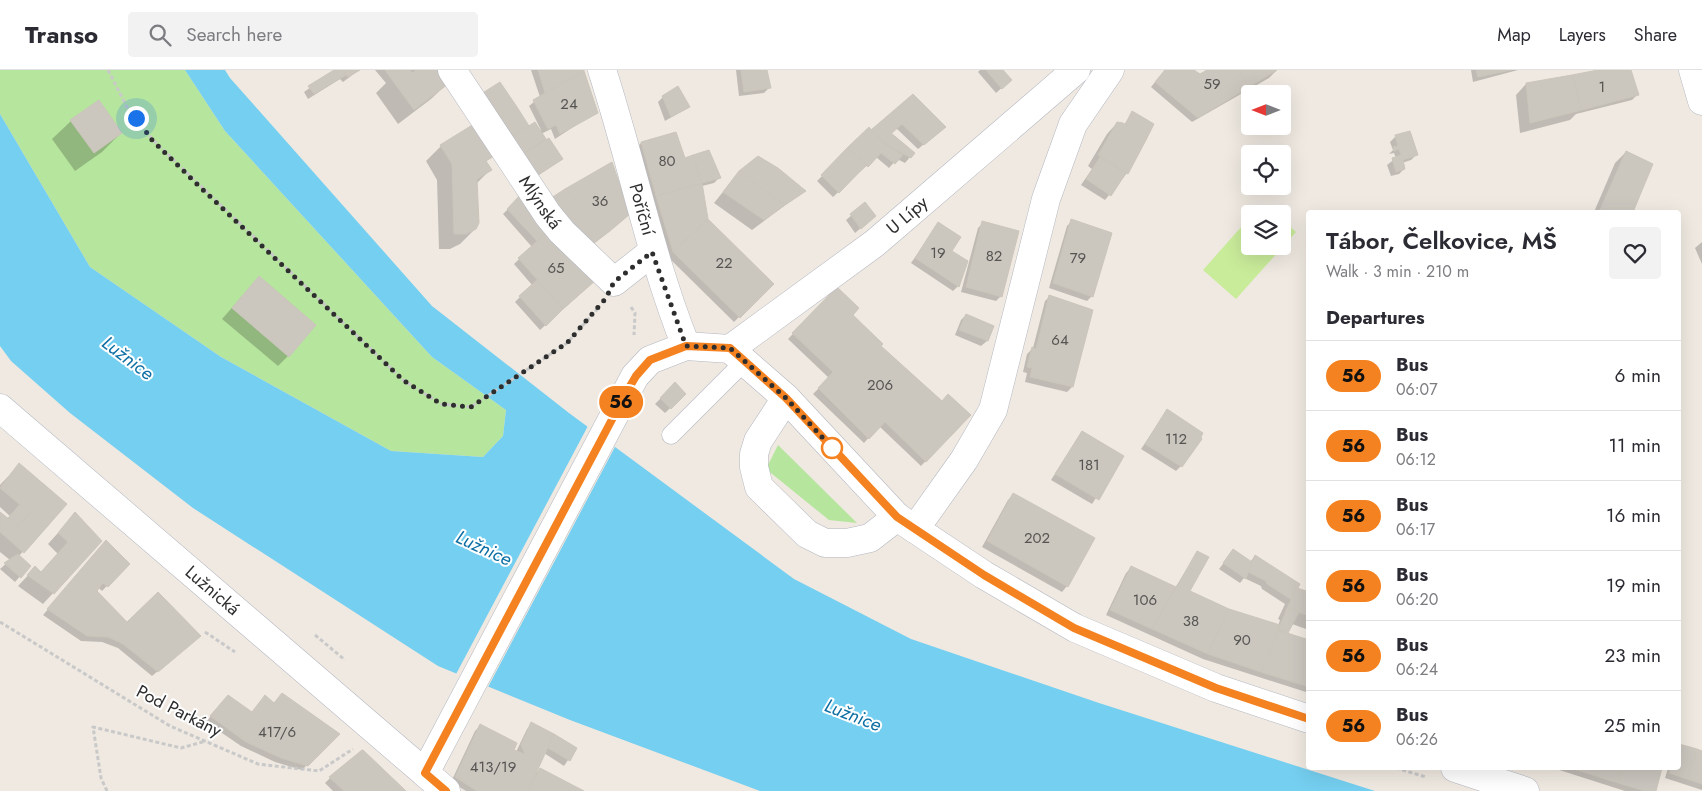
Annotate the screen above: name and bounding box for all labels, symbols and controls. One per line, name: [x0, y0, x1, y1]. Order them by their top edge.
search box: [128, 12, 478, 57]
text: Transo: [25, 17, 98, 52]
icon: search: [146, 21, 174, 49]
text: Search here: [186, 21, 282, 48]
text: Map: [1497, 22, 1531, 48]
text: Layers: [1559, 22, 1606, 48]
text: Share: [1634, 22, 1677, 48]
house number: 59: [1203, 73, 1221, 95]
house number: 1: [1599, 76, 1605, 98]
north arrow: [1241, 85, 1291, 135]
map controls: [1241, 85, 1291, 255]
house number: 24: [560, 93, 578, 115]
your location: [124, 106, 149, 131]
button: locate: [1241, 145, 1291, 195]
house number: 80: [658, 150, 676, 172]
street label: Mlýnská: [512, 170, 568, 235]
street label: Poříční: [622, 181, 662, 240]
house number: 36: [592, 190, 608, 212]
street label: U Lípy: [881, 190, 934, 241]
button: layers: [1241, 205, 1291, 255]
text: Tábor, Čelkovice, MŠ: [1326, 223, 1557, 258]
button: heart: [1609, 227, 1661, 279]
house number: 19: [930, 242, 946, 264]
house number: 82: [986, 245, 1002, 267]
house number: 79: [1070, 247, 1086, 269]
house number: 22: [715, 252, 733, 274]
house number: 65: [547, 257, 565, 279]
text: Walk · 3 min · 210 m: [1326, 260, 1469, 283]
text: Departures: [1326, 304, 1425, 331]
house number: 64: [1051, 329, 1069, 351]
water label: Lužnice: [96, 330, 160, 387]
text: Bus: [1396, 351, 1428, 378]
text: 6 min: [1615, 362, 1661, 389]
text: 56: [1342, 363, 1365, 389]
house number: 206: [867, 374, 893, 396]
text: 06:07: [1396, 378, 1438, 401]
line badge: 56: [598, 386, 644, 418]
text: 56: [609, 389, 633, 415]
text: Bus: [1396, 421, 1428, 448]
house number: 112: [1165, 428, 1187, 450]
text: 11 min: [1608, 432, 1661, 459]
text: 56: [1342, 433, 1365, 459]
unlabelled marker: [821, 437, 843, 459]
text: 06:12: [1396, 448, 1436, 471]
house number: 181: [1078, 454, 1100, 476]
text: Bus: [1396, 491, 1428, 518]
text: 16 min: [1606, 502, 1661, 529]
text: 56: [1342, 503, 1365, 529]
text: 06:17: [1396, 518, 1435, 541]
water label: Lužnice: [452, 523, 517, 573]
house number: 202: [1024, 527, 1050, 549]
street label: Lužnická: [179, 559, 245, 621]
text: Bus: [1396, 561, 1428, 588]
text: 19 min: [1606, 572, 1661, 599]
text: 56: [1342, 573, 1365, 599]
text: 06:20: [1396, 588, 1438, 611]
house number: 106: [1133, 589, 1157, 611]
house number: 38: [1183, 610, 1199, 632]
house number: 90: [1233, 629, 1251, 651]
text: Bus: [1396, 631, 1428, 658]
text: 23 min: [1604, 642, 1661, 669]
text: 56: [1342, 643, 1365, 669]
text: 06:24: [1396, 658, 1438, 681]
street label: Pod Parkány: [132, 678, 226, 744]
water label: Lužnice: [821, 692, 886, 738]
text: Bus: [1396, 701, 1428, 728]
text: 25 min: [1604, 712, 1661, 739]
text: 56: [1342, 713, 1365, 739]
house number: 417/6: [258, 721, 296, 743]
text: 06:26: [1396, 728, 1438, 751]
house number: 413/19: [470, 756, 516, 778]

